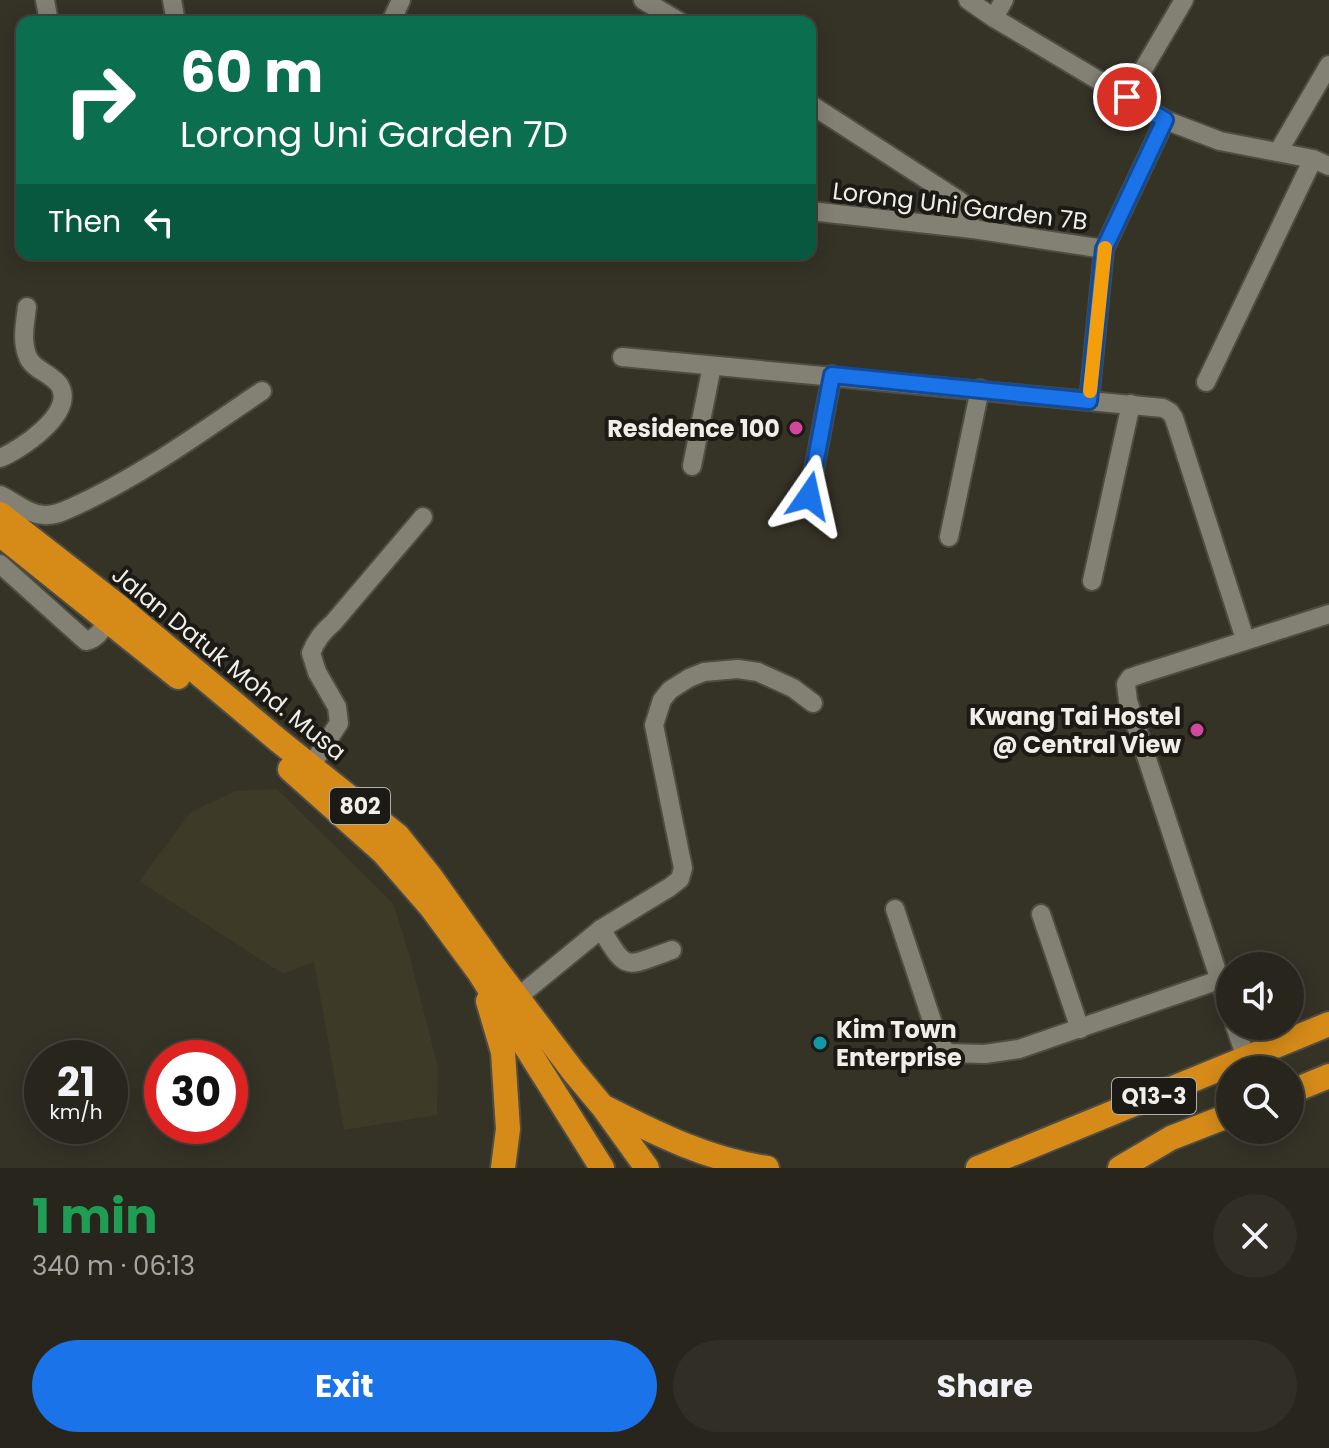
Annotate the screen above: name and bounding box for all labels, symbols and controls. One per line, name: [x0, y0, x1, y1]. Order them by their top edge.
text: 60 m: [180, 33, 323, 112]
icon: right: [48, 48, 152, 152]
pin: [1093, 63, 1161, 131]
icon: arrive: [1105, 75, 1149, 119]
text: Lorong Uni Garden 7D: [180, 109, 568, 160]
street label: Lorong Uni Garden 7B: [831, 174, 1089, 238]
text: Then: [48, 200, 121, 243]
icon: left: [137, 200, 181, 244]
place label: Residence 100: [607, 412, 780, 445]
marker: Residence 100: [787, 419, 805, 437]
position arrow: [767, 454, 851, 538]
street label: Jalan Datuk Mohd. Musa: [105, 558, 353, 768]
place label: Kwang Tai Hostel @ Central View: [969, 700, 1181, 761]
marker: Kwang Tai Hostel @ Central View: [1188, 721, 1206, 739]
road number: 802: [330, 788, 390, 824]
map controls: [1216, 952, 1304, 1144]
button: sound: [1216, 952, 1304, 1040]
place label: Kim Town Enterprise: [836, 1013, 962, 1074]
marker: Kim Town Enterprise: [811, 1034, 829, 1052]
speed limit sign: 30: [144, 1040, 248, 1144]
text: 21: [57, 1054, 95, 1110]
button: search: [1216, 1056, 1304, 1144]
road number: Q13-3: [1112, 1078, 1196, 1114]
text: km/h: [49, 1098, 103, 1126]
text: 1 min: [32, 1183, 158, 1250]
button: close: [1213, 1194, 1297, 1278]
text: 340 m · 06:13: [32, 1248, 195, 1284]
button: Exit: [32, 1340, 657, 1432]
button: Share: [673, 1340, 1297, 1432]

